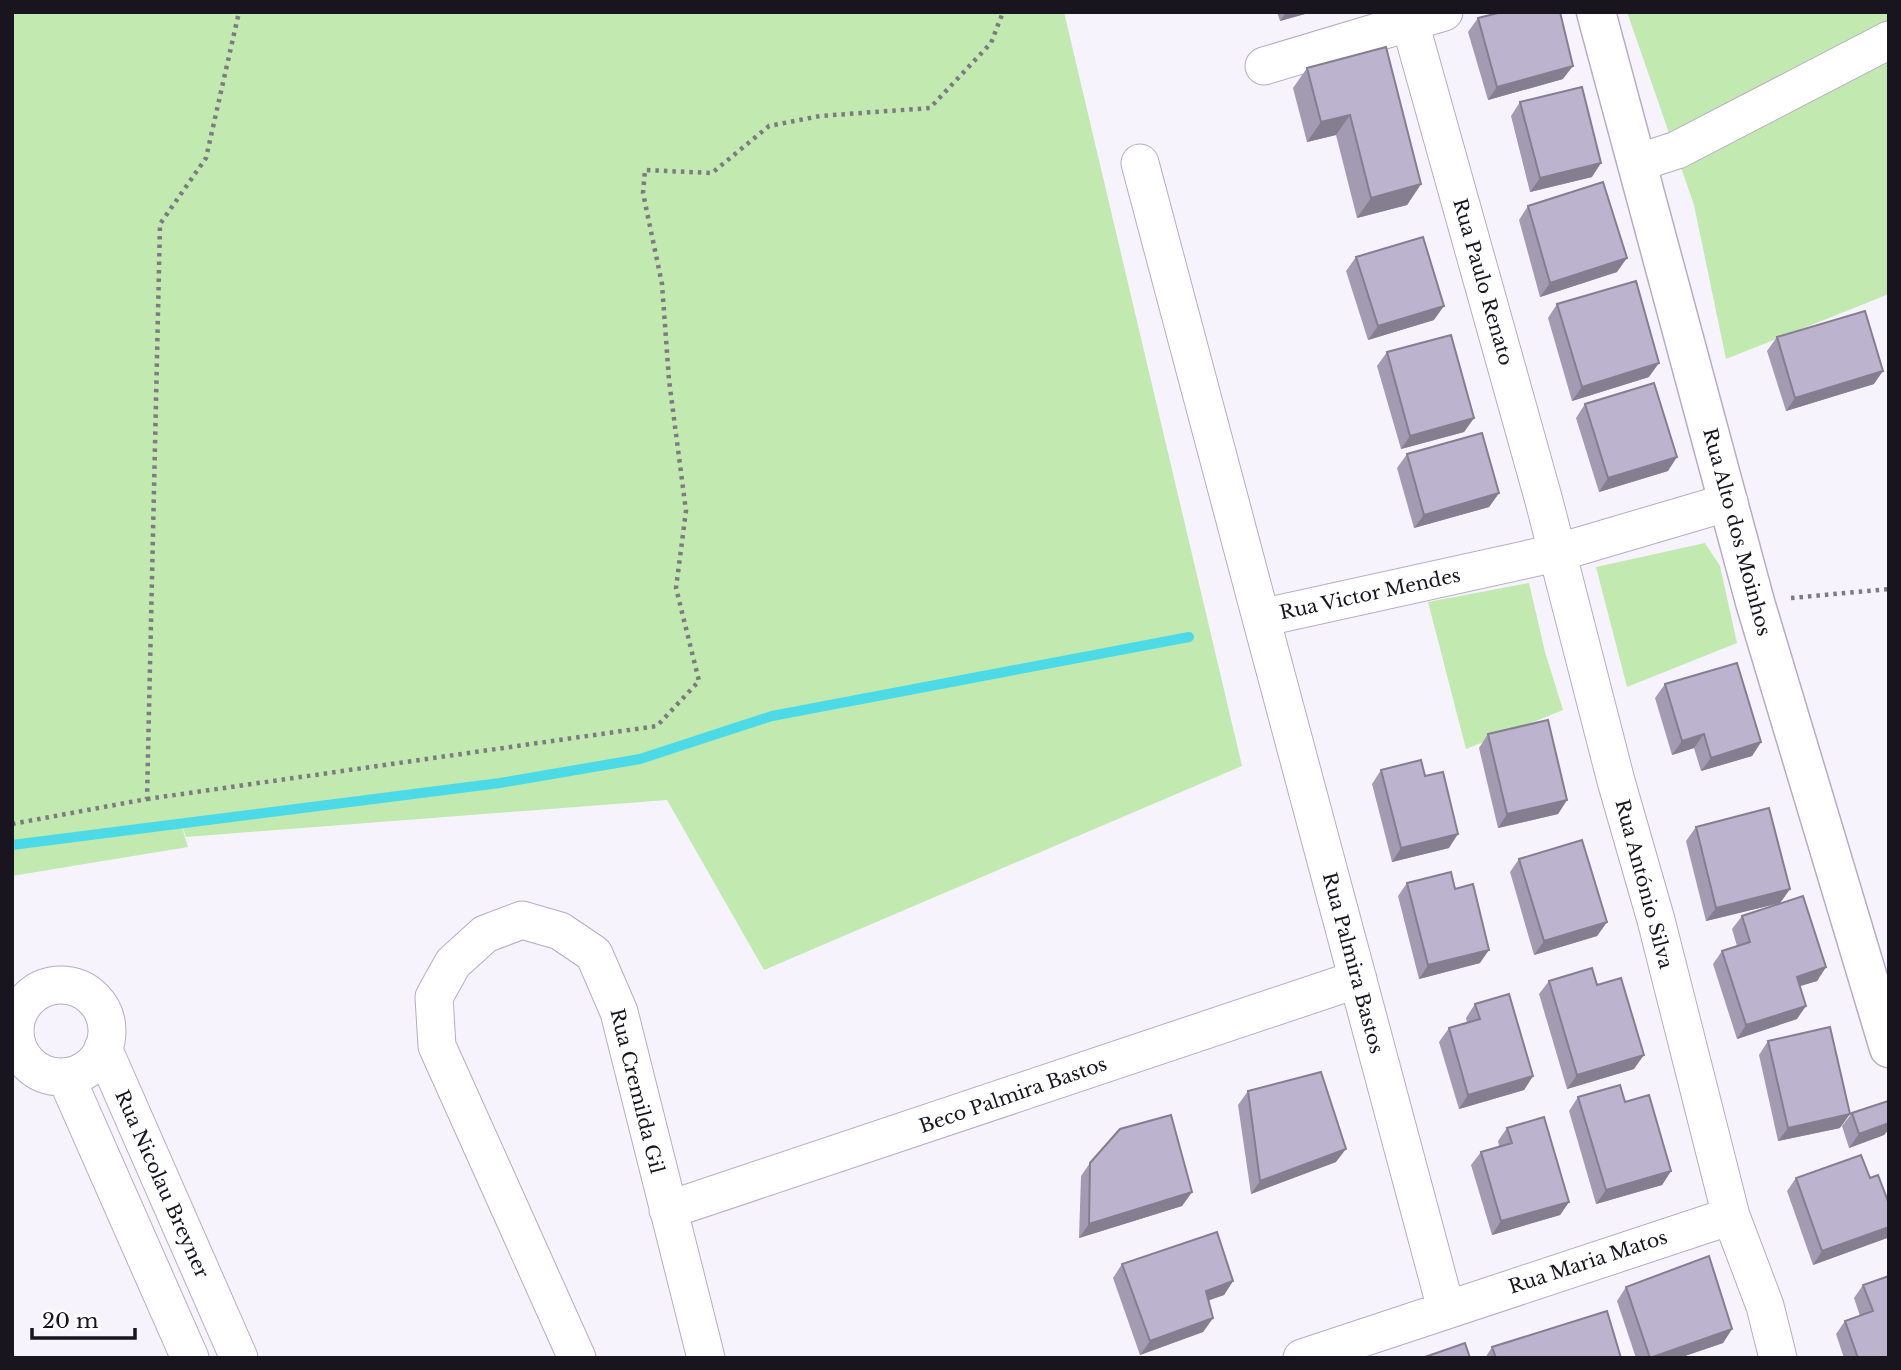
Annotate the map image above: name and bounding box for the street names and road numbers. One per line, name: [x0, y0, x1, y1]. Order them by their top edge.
street label: Rua Paulo Renato: [1448, 196, 1518, 368]
street label: Rua Alto dos Moinhos: [1698, 426, 1776, 638]
street label: Rua Victor Mendes: [1277, 564, 1463, 624]
street label: Rua António Silva: [1610, 797, 1678, 972]
street label: Rua Palmira Bastos: [1318, 870, 1388, 1056]
street label: Rua Cremilda Gil: [605, 1006, 669, 1176]
street label: Beco Palmira Bastos: [916, 1052, 1110, 1138]
street label: Rua Nicolau Breyner: [110, 1086, 214, 1282]
street label: Rua Maria Matos: [1506, 1225, 1670, 1299]

